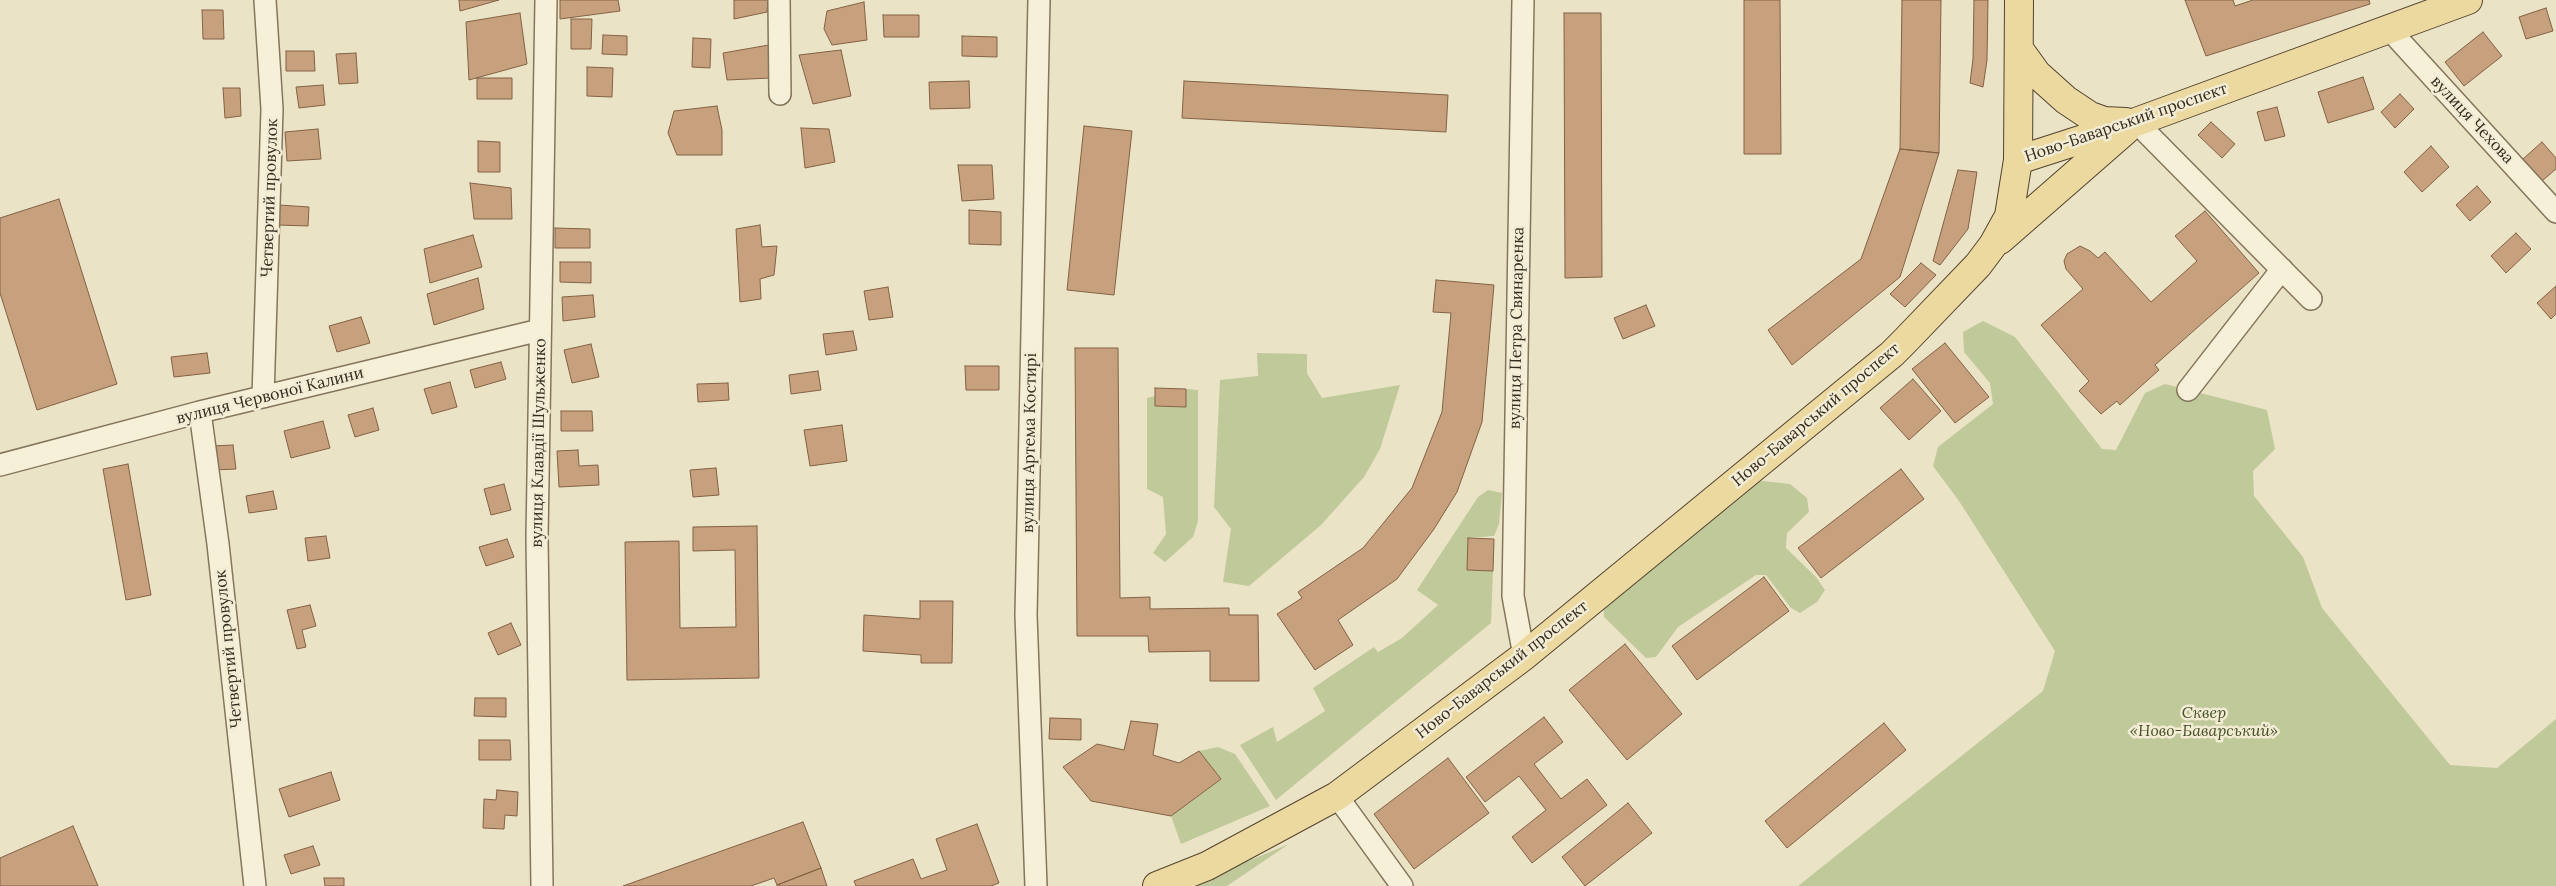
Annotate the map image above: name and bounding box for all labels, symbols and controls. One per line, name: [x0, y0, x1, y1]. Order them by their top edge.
street label: вулиця Чехова: [2426, 72, 2518, 168]
street label: Ново-Баварський проспект: [2022, 79, 2230, 167]
street label: Четвертий провулок: [258, 118, 282, 278]
street label: вулиця Петра Свинаренка: [1506, 227, 1528, 429]
street label: вулиця Клавдії Шульженко: [528, 338, 550, 548]
street label: Ново-Баварський проспект: [1728, 339, 1904, 491]
street label: вулиця Артема Костирі: [1019, 353, 1041, 533]
street label: вулиця Червоної Калини: [174, 363, 366, 429]
street label: Четвертий провулок: [211, 569, 247, 729]
street label: Ново-Баварський проспект: [1412, 597, 1592, 743]
park label: Сквер «Ново-Баварський»: [2130, 703, 2278, 741]

